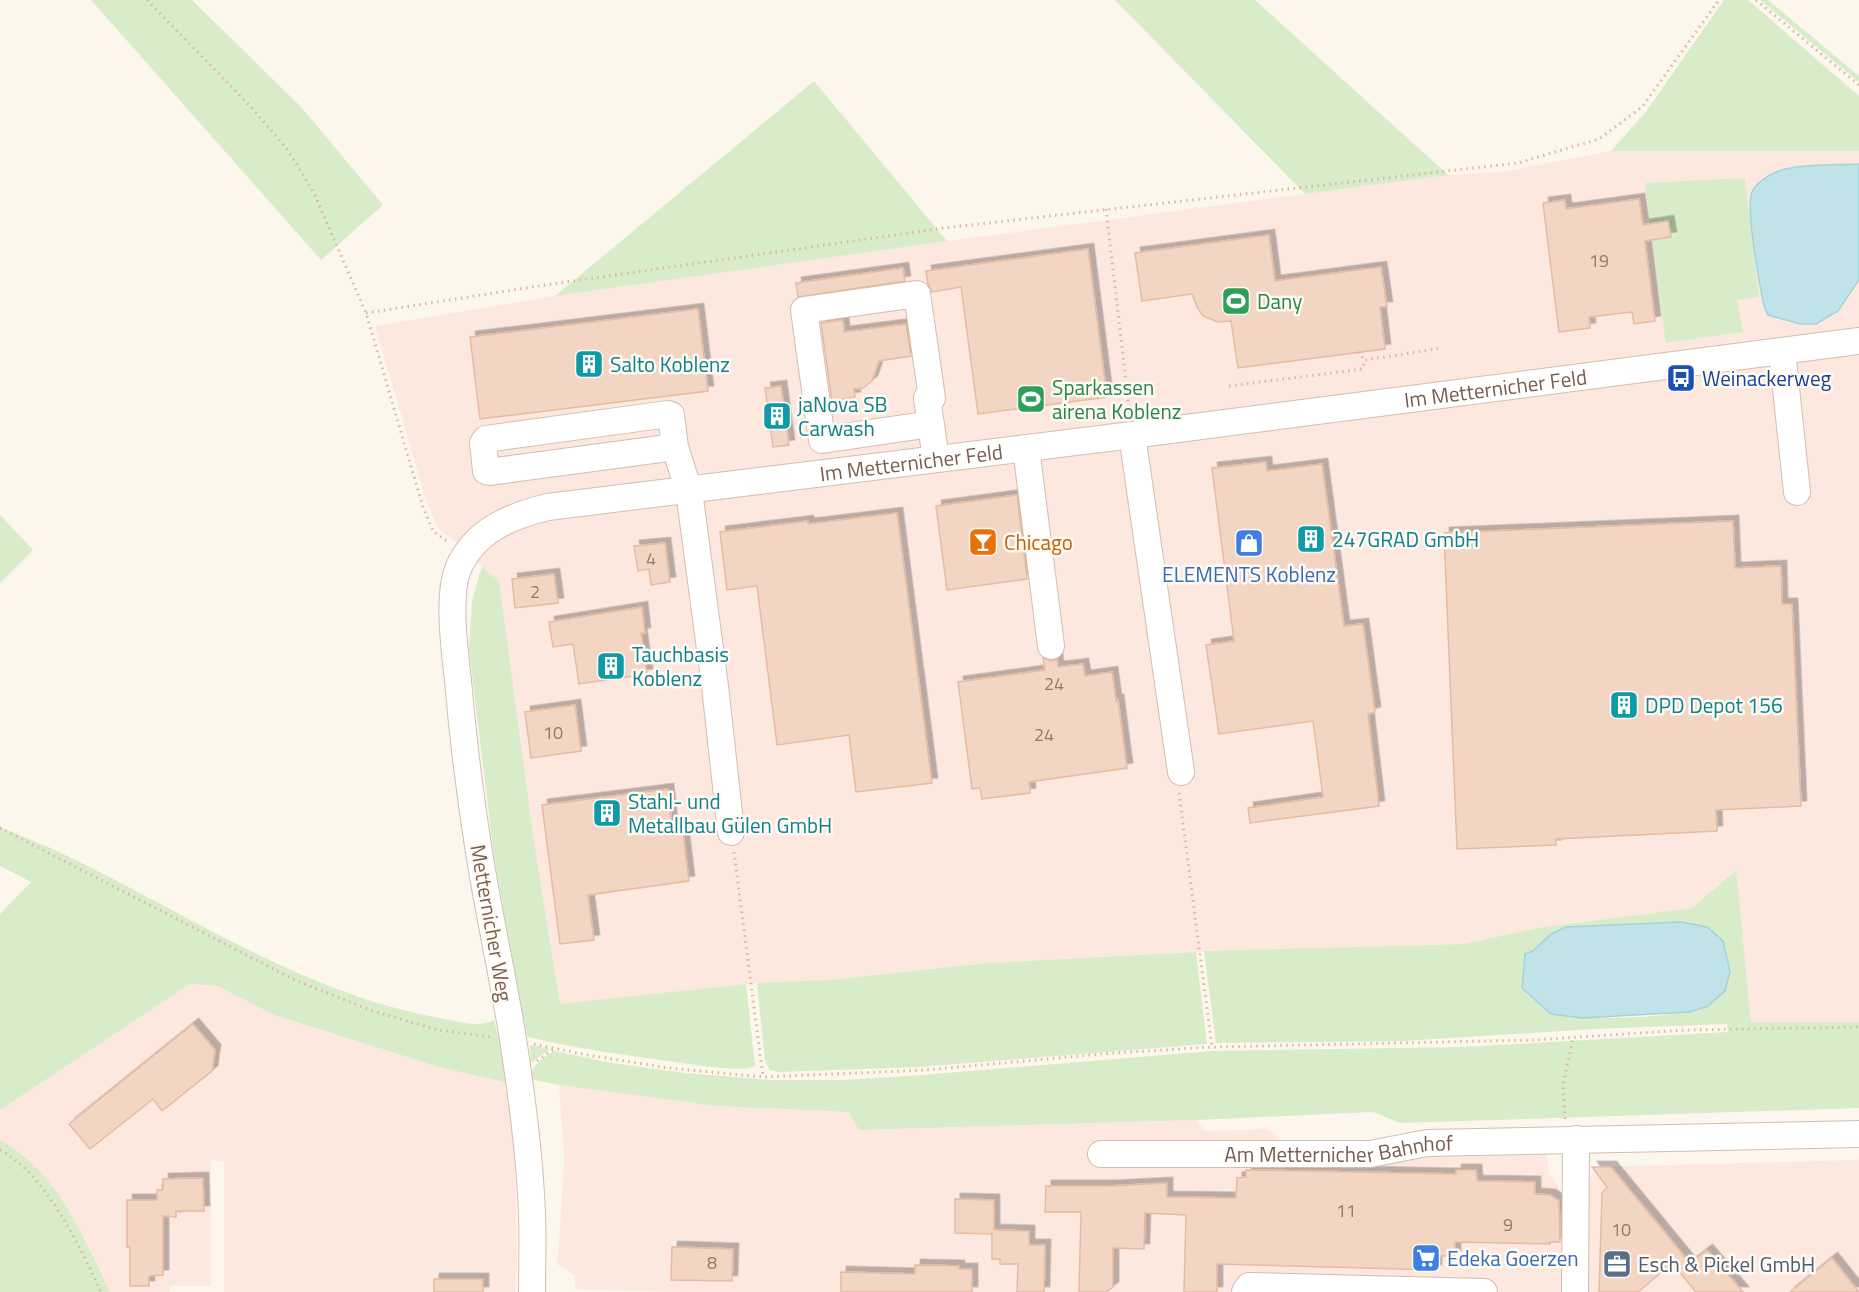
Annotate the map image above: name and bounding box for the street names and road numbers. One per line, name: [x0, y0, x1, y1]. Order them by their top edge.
street label: Im Metternicher Feld: [1402, 360, 1589, 416]
street label: Im Metternicher Feld: [818, 435, 1005, 489]
street label: Metternicher Weg: [462, 842, 522, 1004]
street label: Am Metternicher Bahnhof: [1224, 1126, 1453, 1170]

